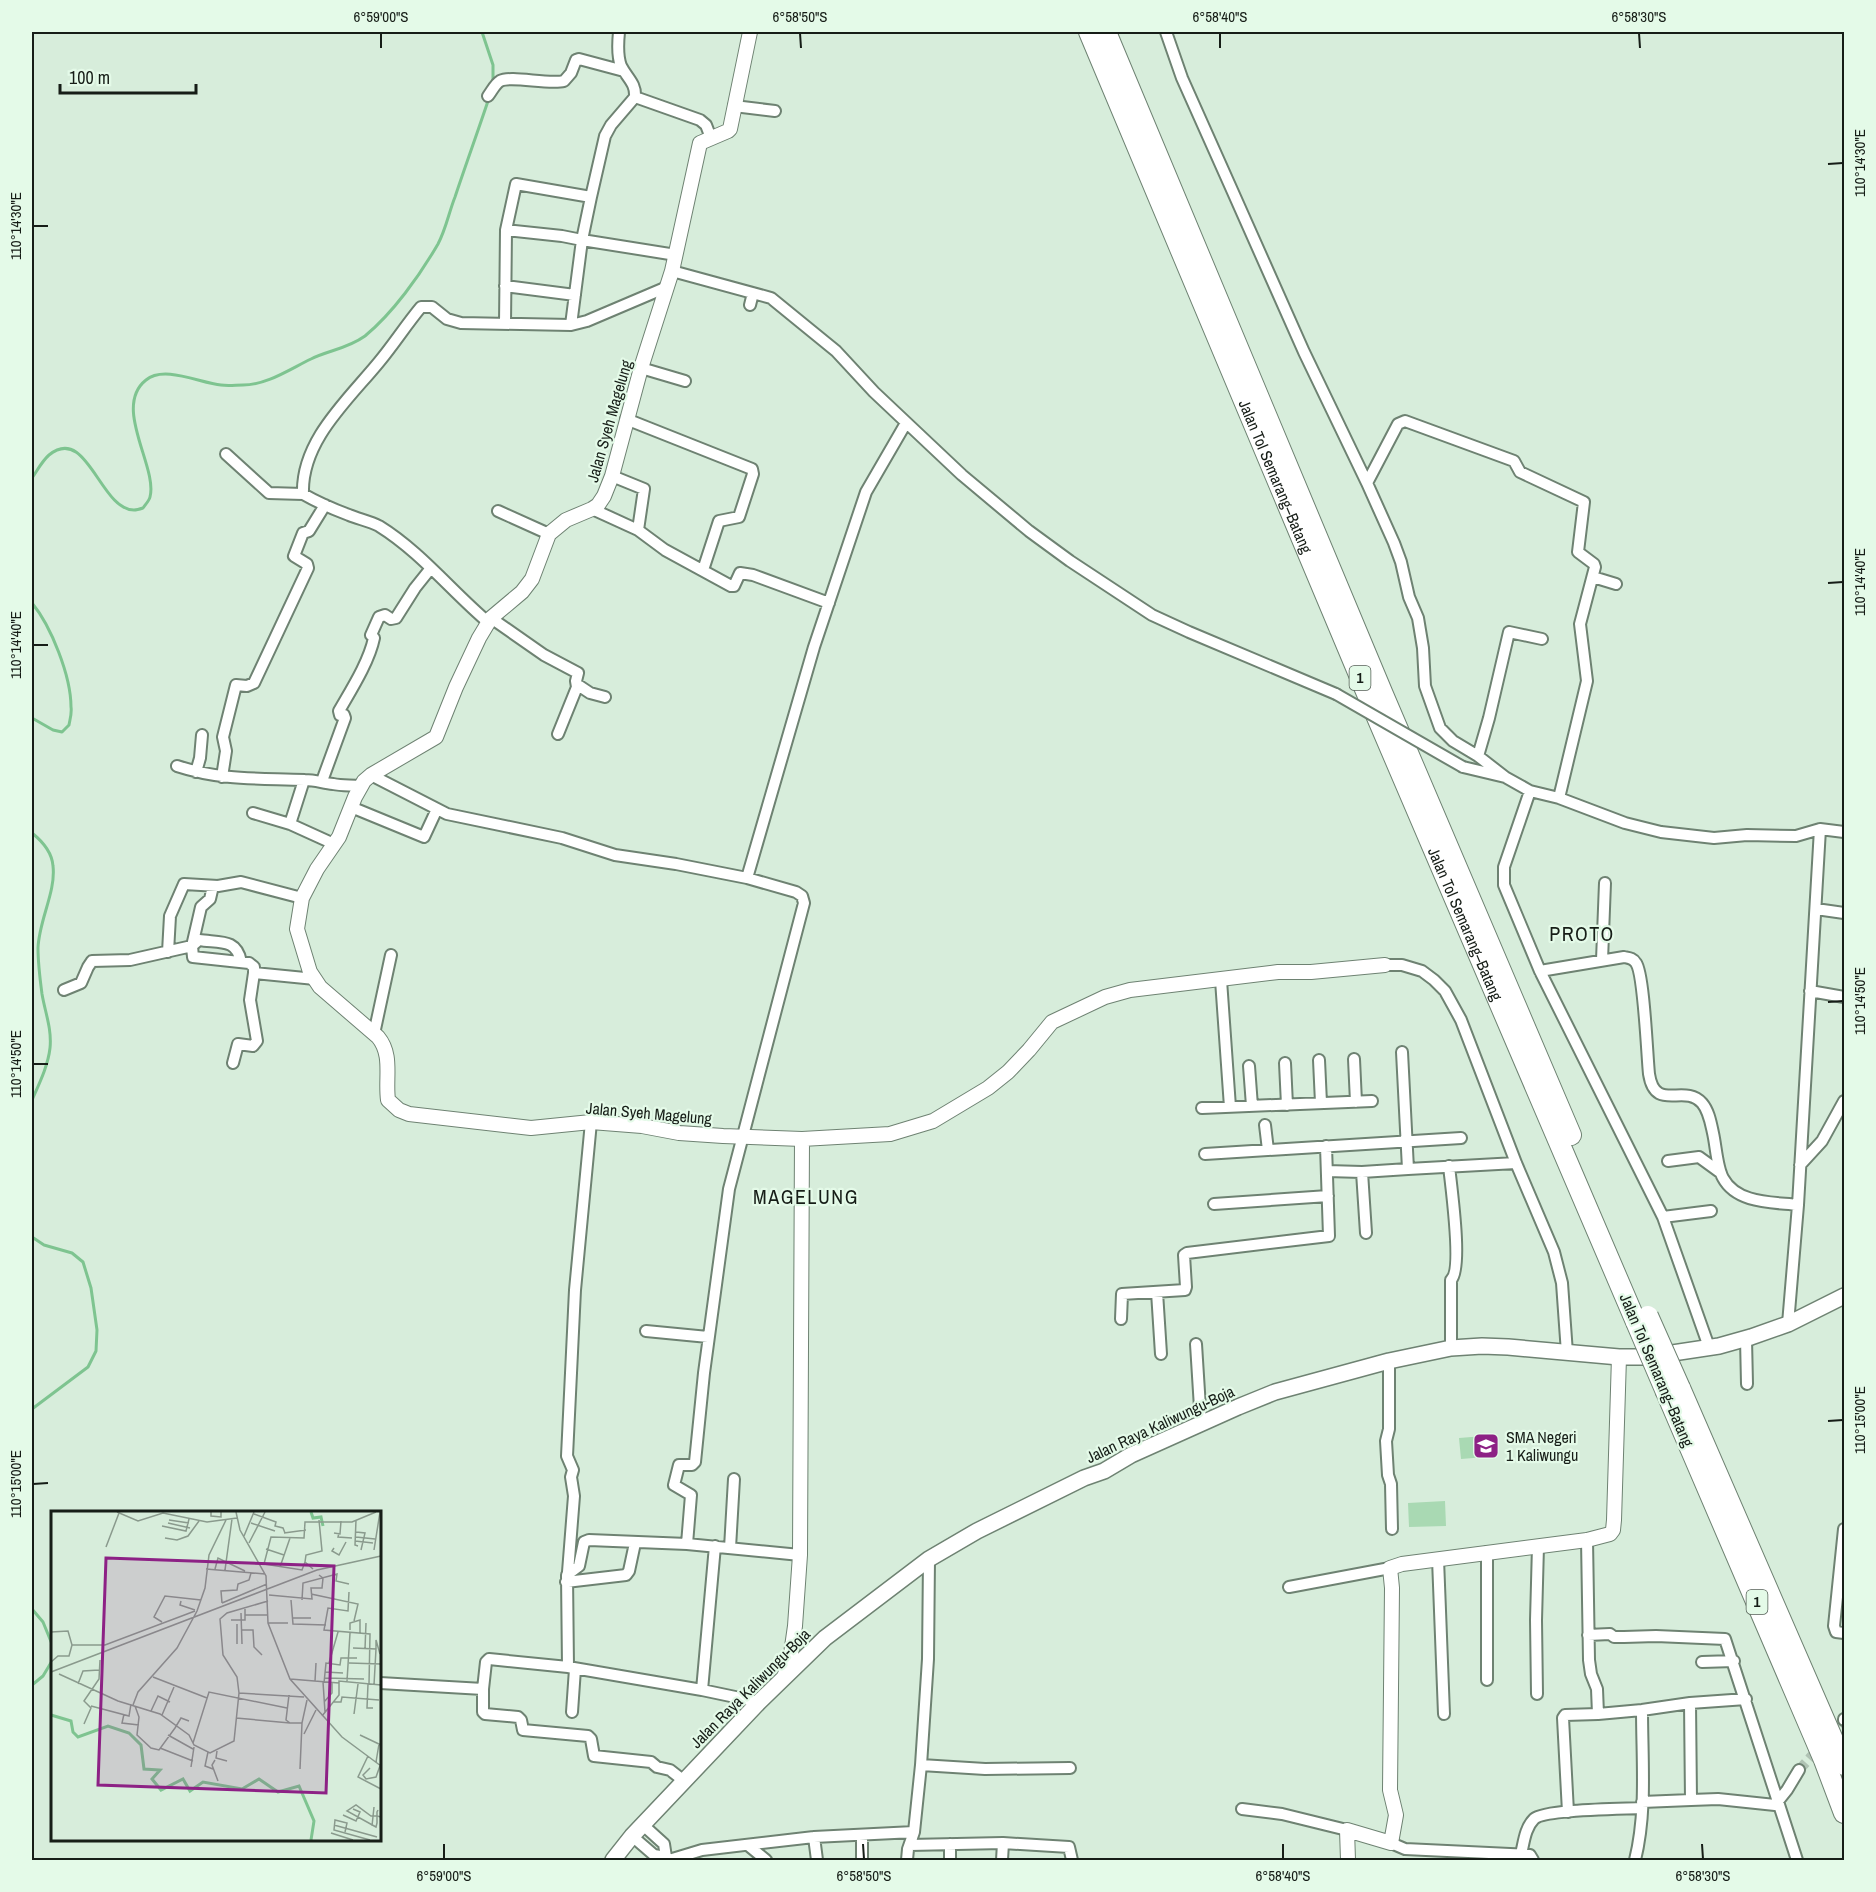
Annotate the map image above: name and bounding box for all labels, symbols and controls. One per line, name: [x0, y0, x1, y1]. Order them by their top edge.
text: 6°59'00"S: [353, 6, 409, 27]
text: 6°58'50"S: [772, 6, 828, 27]
text: 6°58'40"S: [1192, 6, 1248, 27]
text: 6°58'30"S: [1611, 6, 1667, 27]
scale bar: [60, 57, 196, 95]
text: 100 m: [69, 65, 110, 90]
text: 110°14'30"E: [1849, 129, 1870, 197]
text: 110°14'30"E: [5, 192, 26, 260]
street label: Jalan Syeh Magelung: [581, 357, 637, 485]
street label: Jalan Tol Semarang–Batang: [1234, 396, 1318, 557]
text: 110°14'40"E: [1849, 548, 1870, 616]
text: 110°14'40"E: [5, 611, 26, 679]
road number: 1: [1350, 666, 1370, 690]
street label: Jalan Tol Semarang–Batang: [1423, 844, 1508, 1004]
district label: PROTO: [1549, 920, 1615, 947]
text: 110°14'50"E: [1849, 967, 1870, 1035]
text: 110°14'50"E: [5, 1030, 26, 1098]
street label: Jalan Syeh Magelung: [585, 1097, 714, 1130]
district label: MAGELUNG: [753, 1183, 859, 1210]
street label: Jalan Tol Semarang–Batang: [1615, 1290, 1700, 1451]
street label: Jalan Raya Kaliwungu-Boja: [1082, 1380, 1238, 1468]
text: 110°15'00"E: [1849, 1386, 1870, 1454]
place label: SMA Negeri 1 Kaliwungu: [1506, 1426, 1578, 1466]
school or university icon: SMA Negeri 1 Kaliwungu: [1471, 1431, 1501, 1461]
text: 110°15'00"E: [5, 1450, 26, 1518]
inset map: [51, 1511, 381, 1841]
road number: 1: [1746, 1590, 1768, 1614]
street label: Jalan Raya Kaliwungu-Boja: [685, 1623, 815, 1753]
text: 6°59'00"S: [416, 1865, 472, 1886]
text: 6°58'50"S: [836, 1865, 892, 1886]
text: 6°58'40"S: [1255, 1865, 1311, 1886]
text: 6°58'30"S: [1675, 1865, 1731, 1886]

